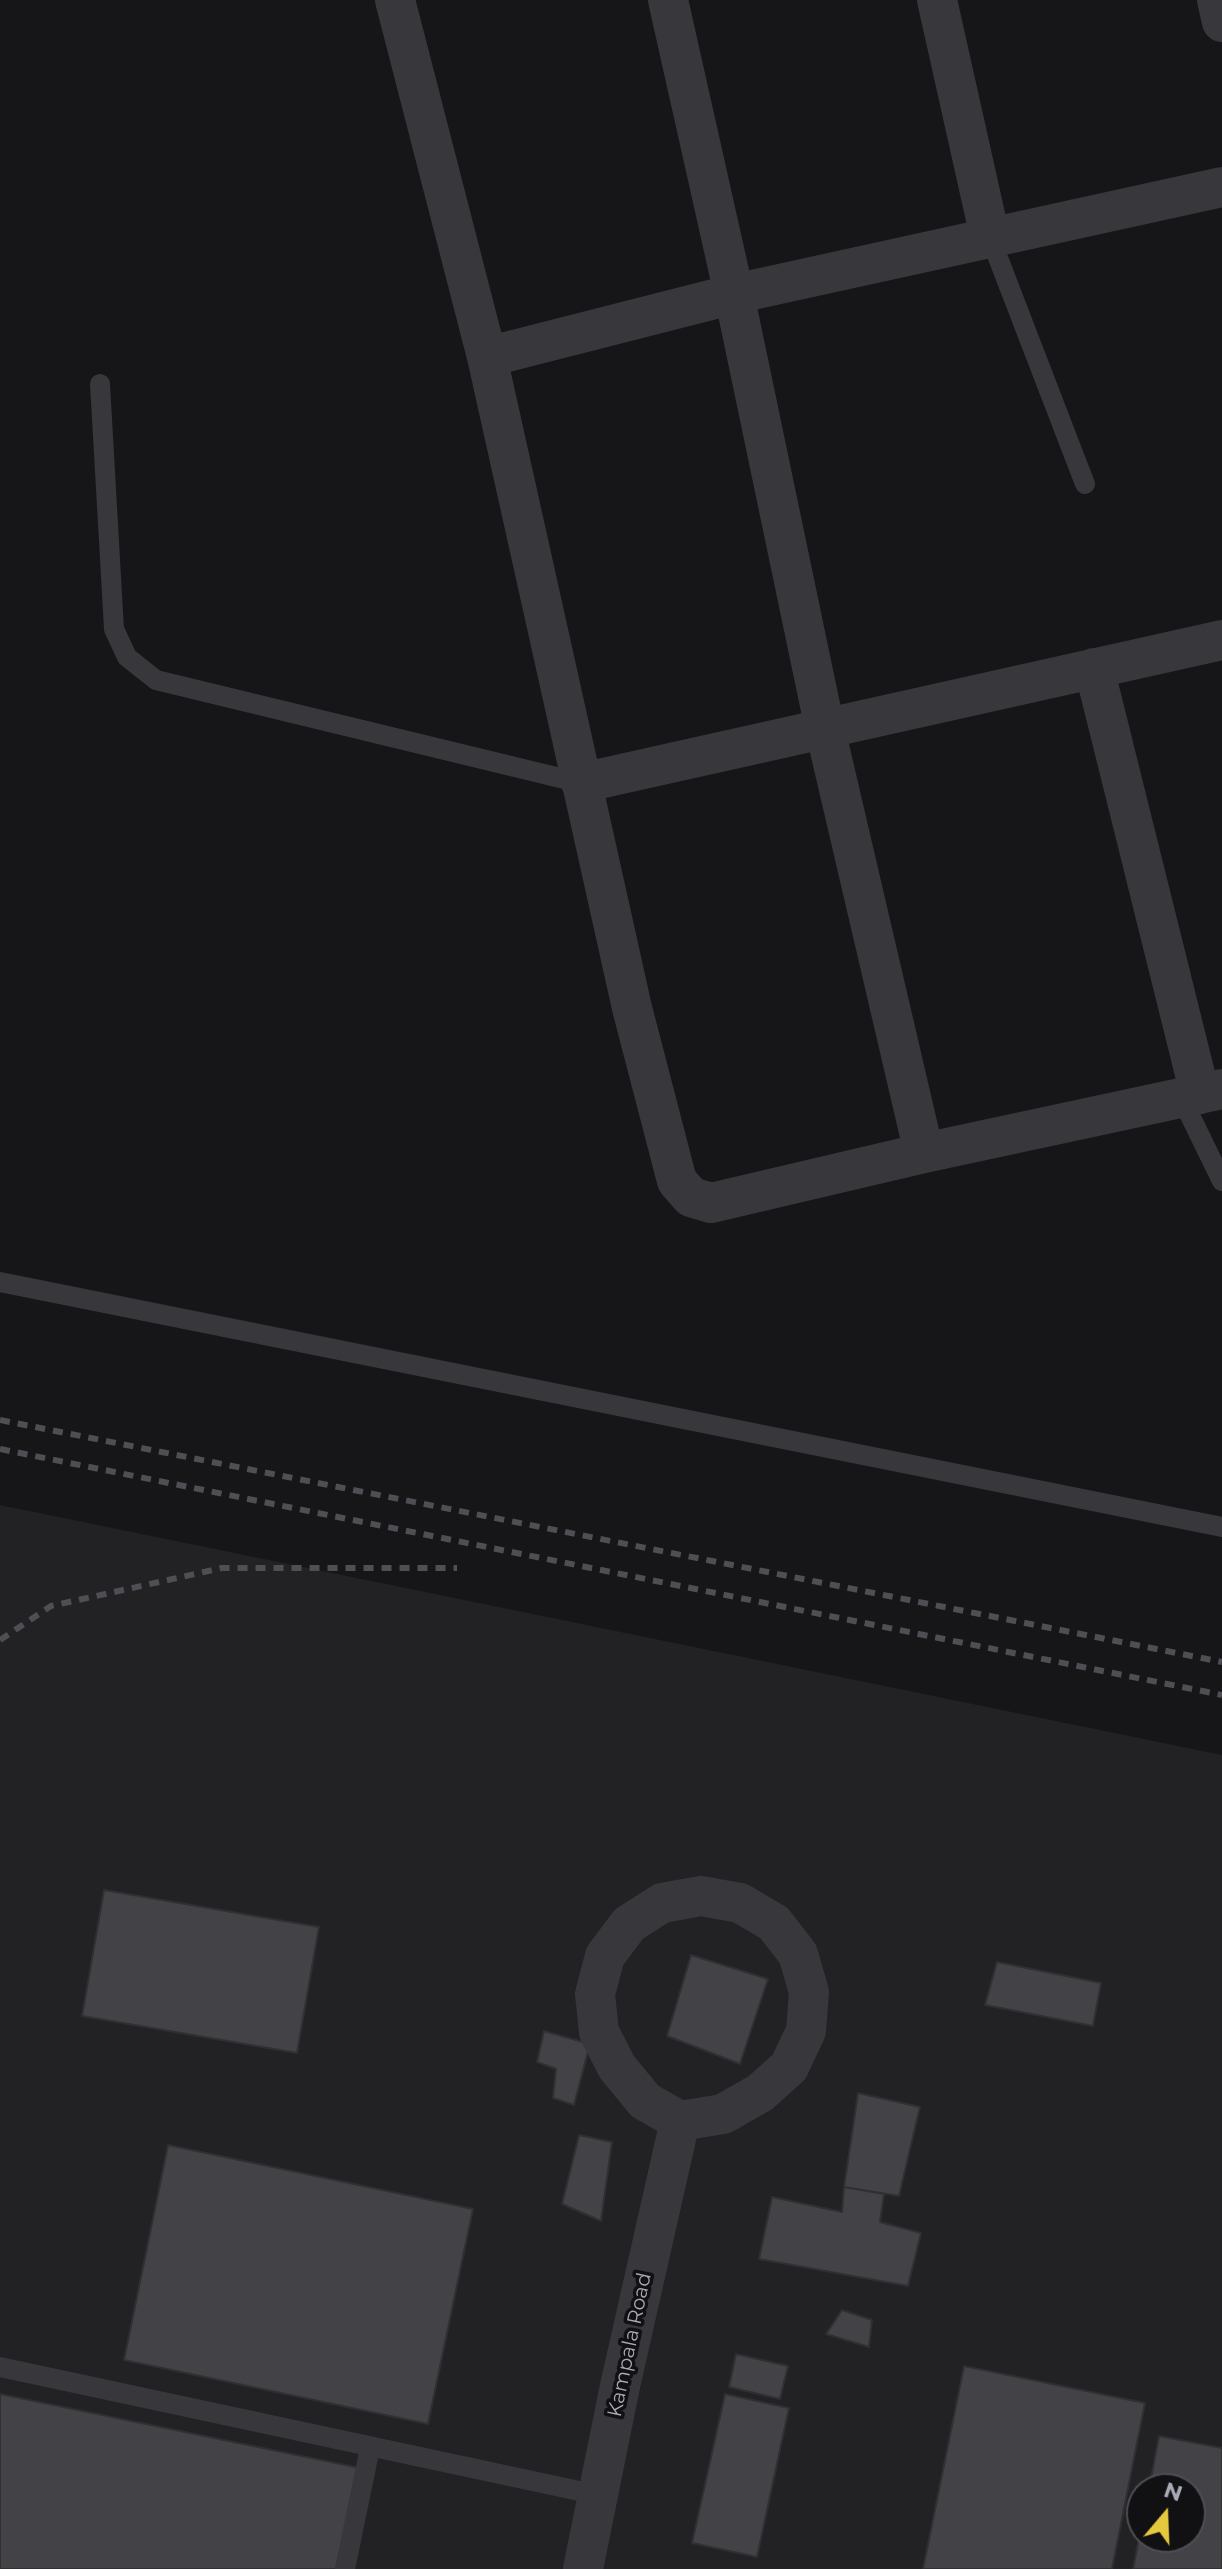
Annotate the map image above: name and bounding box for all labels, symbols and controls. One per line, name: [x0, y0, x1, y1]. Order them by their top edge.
street label: Kampala Road: [603, 2271, 657, 2419]
north arrow: [1126, 2473, 1206, 2553]
text: N: [1161, 2476, 1186, 2507]

